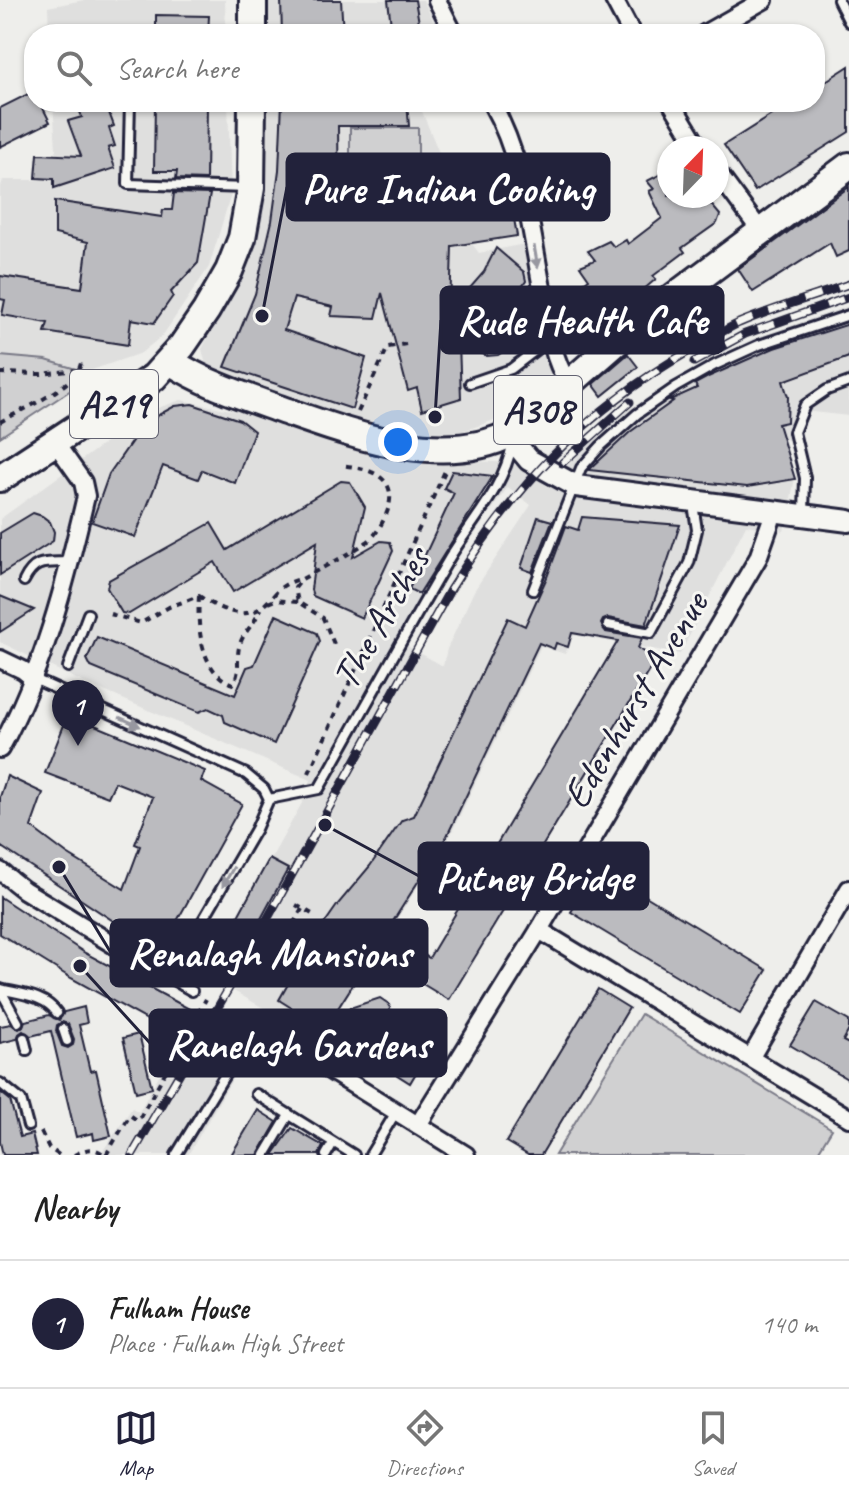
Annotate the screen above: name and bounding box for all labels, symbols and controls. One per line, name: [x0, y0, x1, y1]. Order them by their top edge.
search box: [24, 24, 825, 112]
icon: search: [52, 46, 96, 90]
text: Search here: [116, 49, 238, 87]
north arrow: [657, 136, 729, 208]
callout: Pure Indian Cooking: [287, 154, 609, 220]
text: Pure Indian Cooking: [302, 162, 597, 215]
one-way arrow: [531, 244, 543, 269]
callout: Rude Health Cafe: [441, 287, 723, 353]
text: Rude Health Cafe: [457, 294, 710, 347]
road number: A219: [70, 370, 158, 438]
road number: A308: [494, 376, 582, 444]
your location: [378, 422, 418, 462]
street label: The Arches: [321, 535, 443, 698]
street label: Edenhurst Avenue: [551, 580, 721, 817]
pin: 1: [52, 680, 104, 746]
one-way arrow: [119, 715, 142, 729]
callout: Putney Bridge: [419, 843, 648, 909]
text: Putney Bridge: [435, 851, 637, 904]
one-way arrow: [221, 866, 235, 888]
callout: Renalagh Mansions: [111, 920, 427, 986]
text: Renalagh Mansions: [127, 927, 415, 980]
callout: Ranelagh Gardens: [150, 1010, 446, 1076]
text: Ranelagh Gardens: [166, 1018, 434, 1071]
text: Nearby: [32, 1186, 118, 1229]
text: Fulham House: [108, 1289, 249, 1327]
text: 1: [52, 1308, 64, 1341]
text: 140 m: [761, 1308, 817, 1341]
text: Place · Fulham High Street: [108, 1327, 343, 1360]
tab: Map: [114, 1406, 158, 1482]
tab: Directions: [386, 1406, 463, 1482]
tab: Saved: [691, 1406, 735, 1482]

